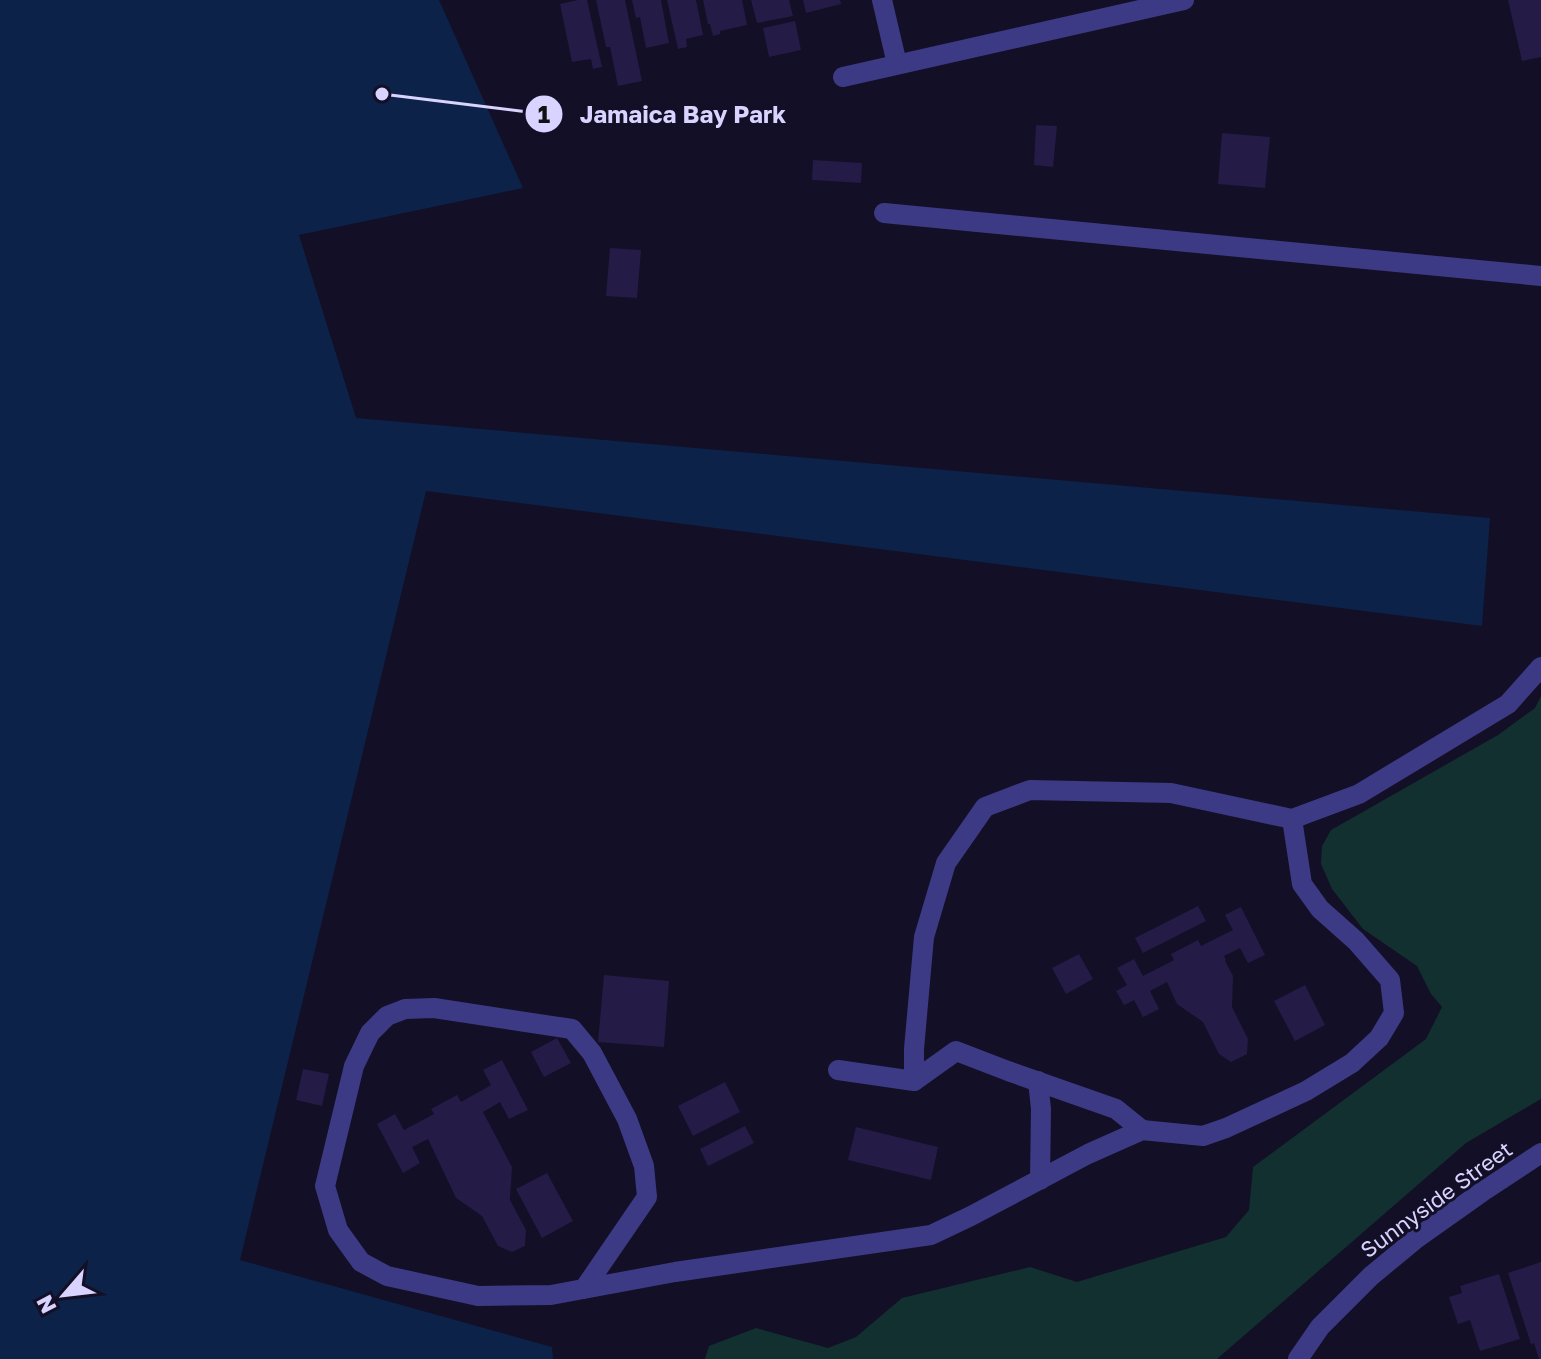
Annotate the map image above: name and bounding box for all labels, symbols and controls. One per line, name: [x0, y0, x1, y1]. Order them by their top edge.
callout: Jamaica Bay Park: [524, 90, 802, 138]
text: 1: [538, 99, 550, 128]
text: Jamaica Bay Park: [580, 99, 786, 128]
street label: Sunnyside Street: [1355, 1135, 1517, 1263]
north arrow: [24, 1255, 104, 1335]
text: N: [30, 1291, 62, 1318]

